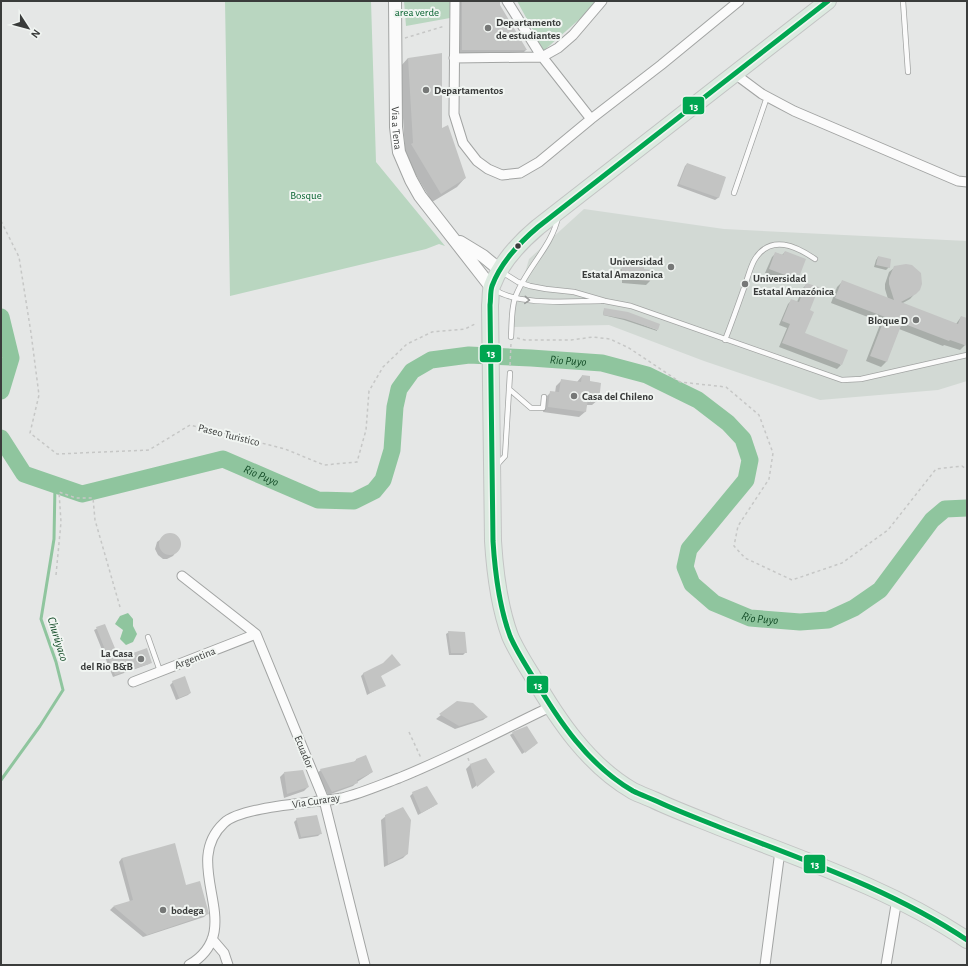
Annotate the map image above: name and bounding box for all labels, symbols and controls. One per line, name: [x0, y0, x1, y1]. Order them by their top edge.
park label: area verde: [395, 7, 439, 18]
north arrow: [8, 8, 48, 48]
place label: Departamento de estudiantes: [496, 17, 562, 41]
marker: Departamento de estudiantes: [483, 23, 493, 33]
text: N: [29, 27, 42, 40]
marker: Departamentos: [421, 85, 431, 95]
place label: Departamentos: [434, 85, 503, 96]
line badge: 13: [682, 96, 705, 115]
text: 13: [690, 101, 699, 112]
street label: Via a Tena: [390, 106, 404, 150]
park label: Bosque: [290, 190, 322, 201]
unlabelled marker: [513, 241, 523, 251]
place label: Universidad Estatal Amazonica: [582, 256, 664, 280]
marker: Universidad Estatal Amazonica: [666, 262, 676, 272]
place label: Universidad Estatal Amazónica: [753, 273, 835, 297]
marker: Universidad Estatal Amazónica: [740, 279, 750, 289]
one-way arrow: [524, 295, 530, 304]
place label: Bloque D: [868, 315, 908, 326]
marker: Bloque D: [911, 315, 921, 325]
line badge: 13: [479, 344, 502, 363]
text: 13: [487, 348, 496, 359]
water label: Rio Puyo: [549, 353, 587, 368]
marker: Casa del Chileno: [569, 391, 579, 401]
place label: Casa del Chileno: [582, 391, 654, 402]
street label: Paseo Turistico: [197, 422, 261, 448]
water label: Rio Puyo: [242, 463, 281, 488]
water label: Rio Puyo: [740, 609, 779, 626]
water label: Churüyaco: [46, 615, 70, 663]
street label: Argentina: [173, 645, 217, 671]
place label: La Casa del Rio B&B: [80, 648, 134, 672]
marker: La Casa del Rio B&B: [136, 654, 146, 664]
line badge: 13: [526, 675, 549, 694]
text: 13: [534, 680, 543, 691]
street label: Ecuador: [292, 734, 316, 770]
street label: Via Curaray: [291, 792, 341, 810]
line badge: 13: [803, 854, 826, 874]
text: 13: [811, 859, 820, 870]
marker: bodega: [158, 905, 168, 915]
place label: bodega: [171, 905, 204, 916]

